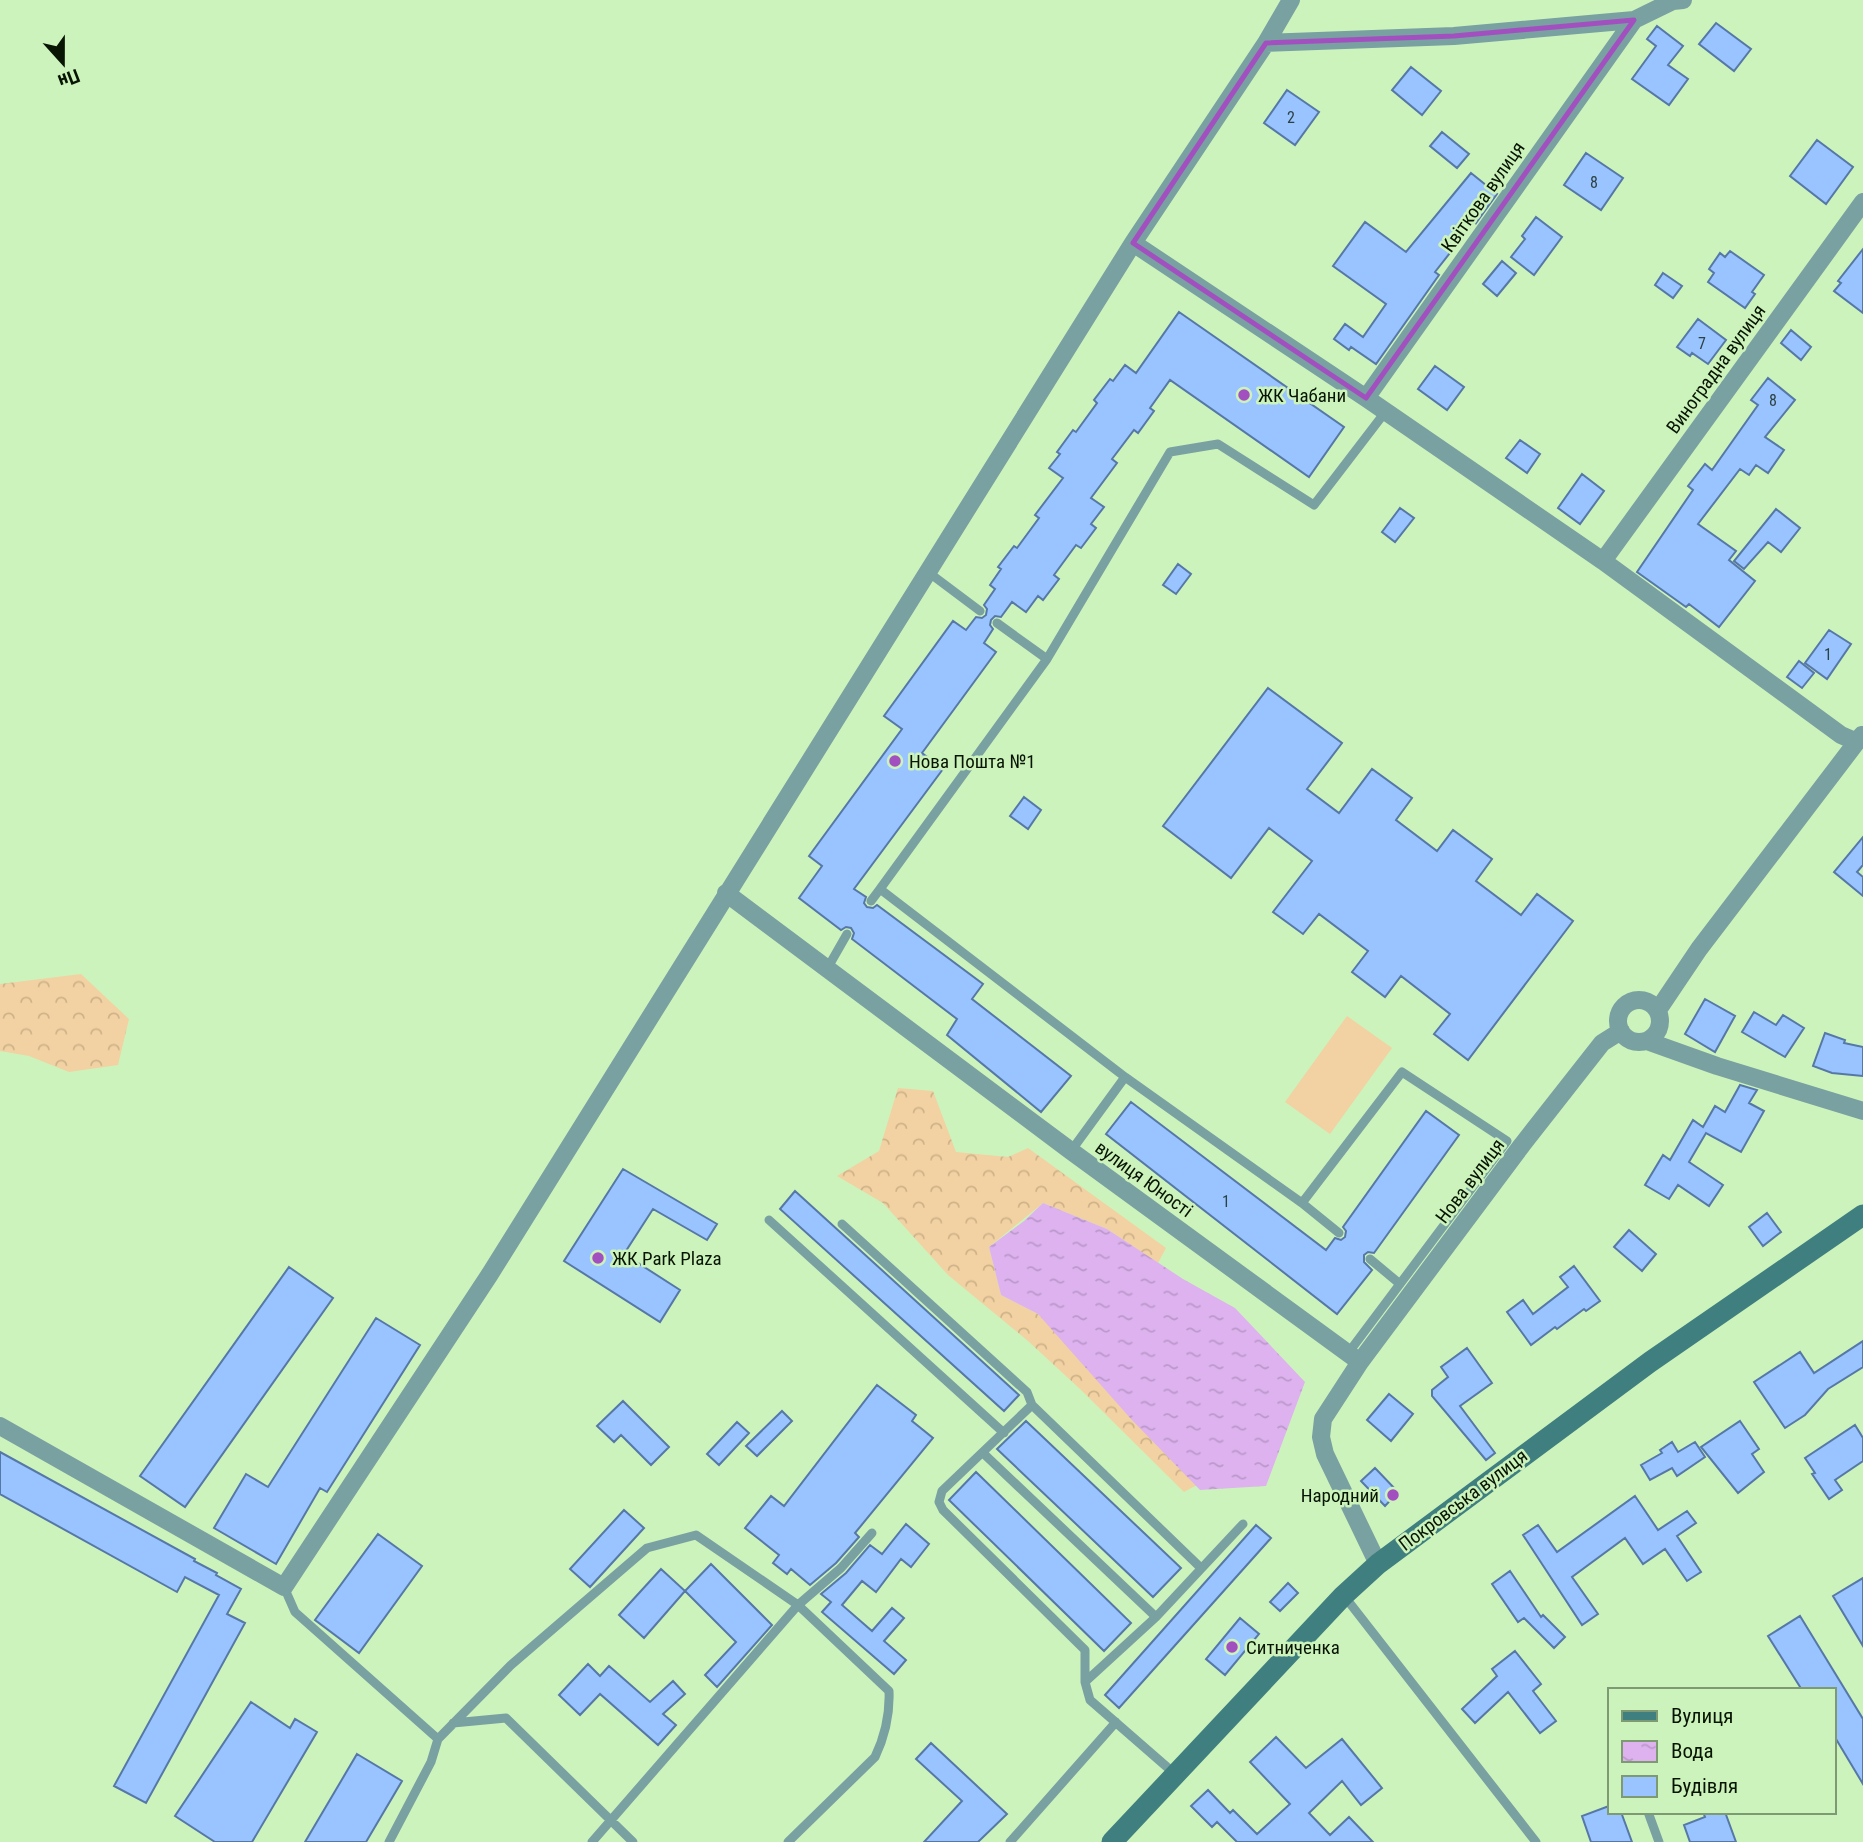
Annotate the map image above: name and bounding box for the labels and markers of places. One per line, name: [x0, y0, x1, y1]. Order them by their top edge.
place label: ЖК Чабани: [1258, 384, 1346, 407]
marker: ЖК Чабани: [1236, 387, 1252, 403]
place label: Нова Пошта №1: [909, 750, 1036, 773]
marker: Нова Пошта №1: [887, 753, 903, 769]
place label: ЖК Park Plaza: [612, 1247, 722, 1270]
marker: ЖК Park Plaza: [590, 1250, 606, 1266]
place label: Народний: [1301, 1484, 1379, 1507]
marker: Народний: [1385, 1487, 1401, 1503]
place label: Ситниченка: [1246, 1636, 1340, 1659]
marker: Ситниченка: [1224, 1639, 1240, 1655]

